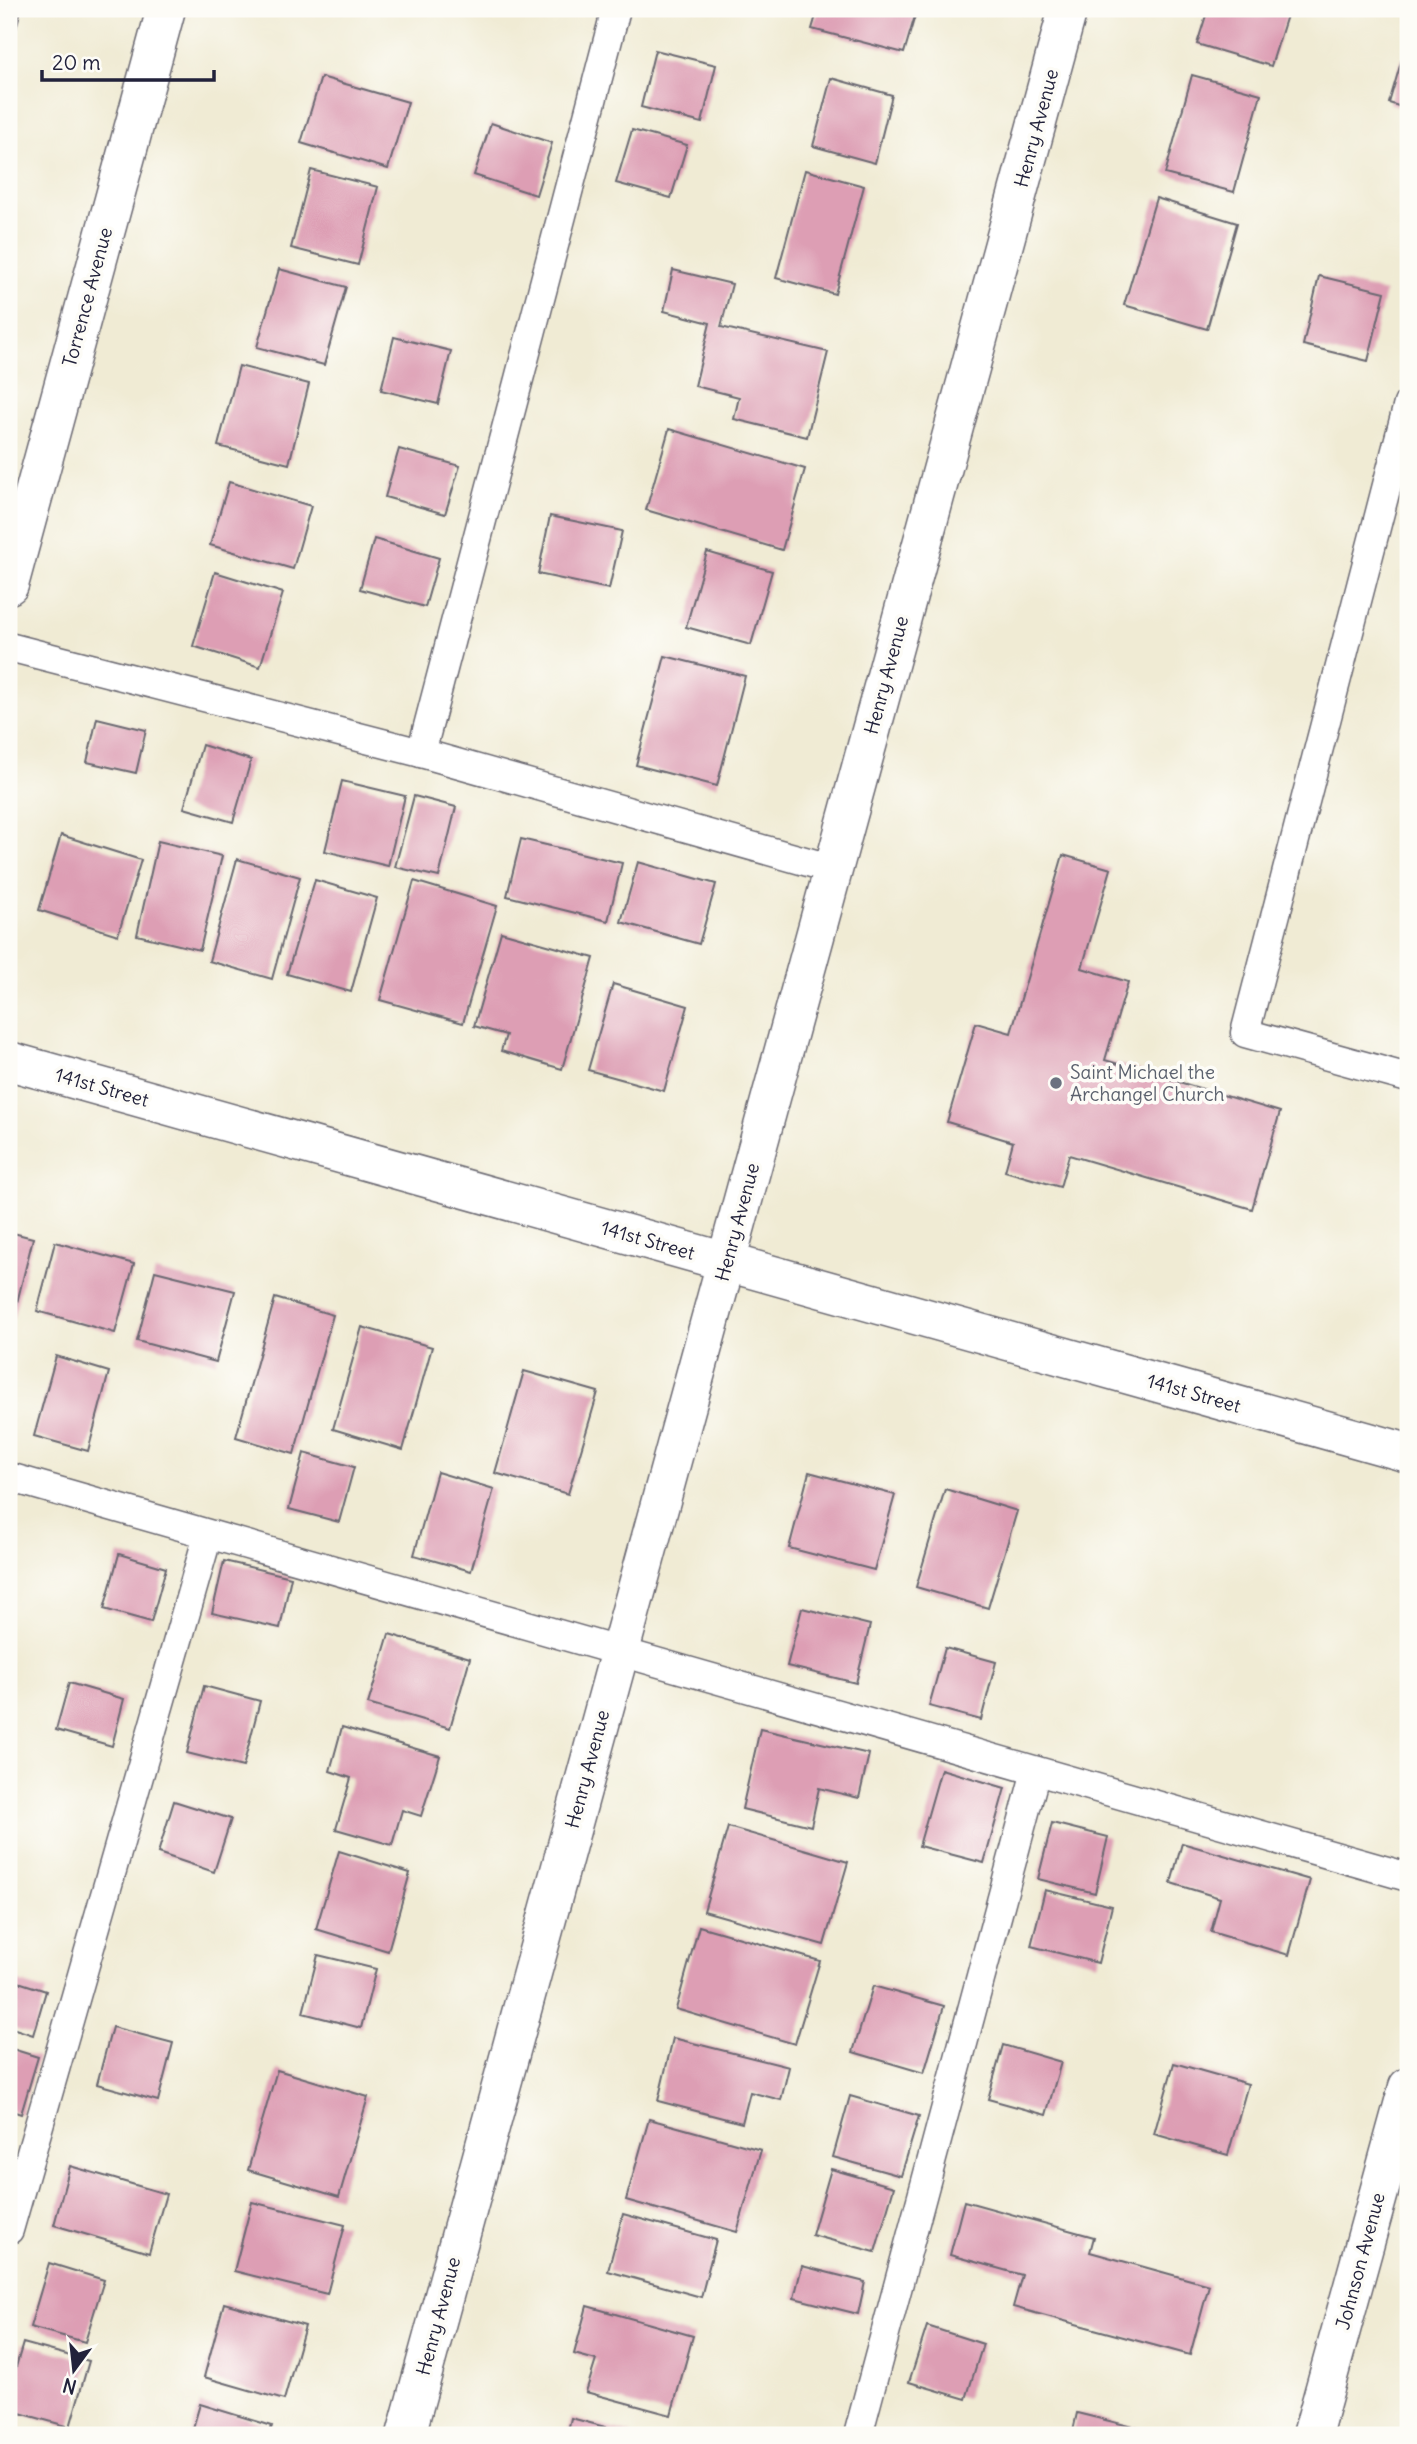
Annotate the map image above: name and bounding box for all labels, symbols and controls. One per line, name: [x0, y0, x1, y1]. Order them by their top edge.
scale bar: [42, 38, 214, 82]
text: 20 m: [52, 49, 101, 76]
street label: Henry Avenue: [1009, 66, 1063, 190]
street label: Torrence Avenue: [57, 225, 117, 369]
street label: Henry Avenue: [859, 613, 913, 737]
place label: Saint Michael the Archangel Church: [1070, 1060, 1225, 1106]
street label: 141st Street: [52, 1062, 152, 1112]
marker: Saint Michael the Archangel Church: [1048, 1075, 1064, 1091]
street label: Henry Avenue: [710, 1160, 764, 1284]
street label: 141st Street: [598, 1215, 698, 1265]
street label: 141st Street: [1144, 1368, 1244, 1418]
street label: Henry Avenue: [560, 1707, 614, 1831]
street label: Johnson Avenue: [1330, 2190, 1390, 2332]
street label: Henry Avenue: [411, 2254, 465, 2378]
north arrow: [38, 2336, 108, 2406]
text: N: [60, 2373, 79, 2400]

